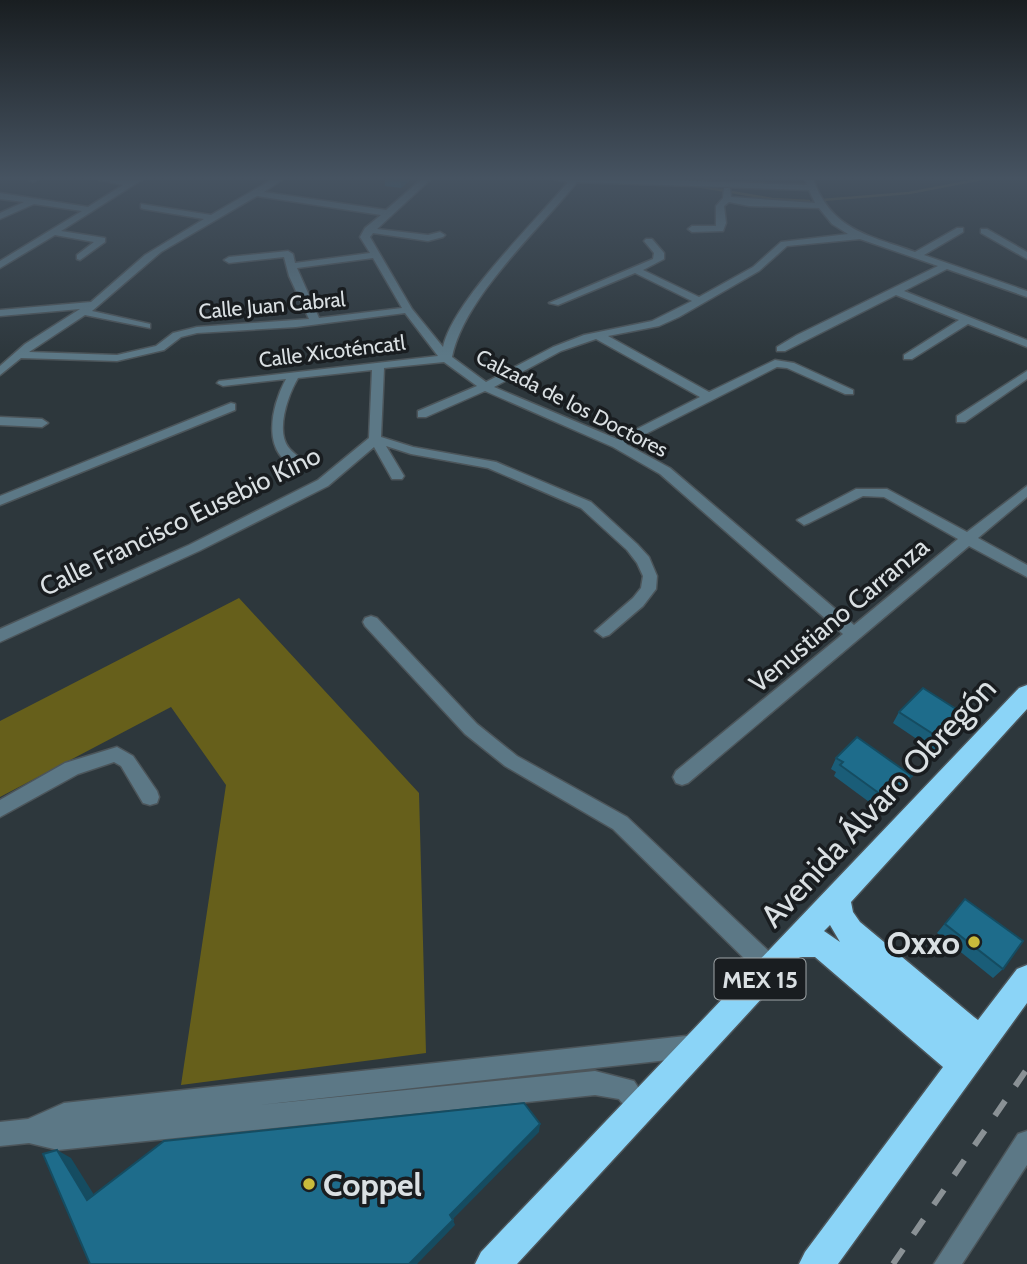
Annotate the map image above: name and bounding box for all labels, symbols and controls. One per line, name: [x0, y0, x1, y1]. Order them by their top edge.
street label: Calle Juan Cabral: [198, 286, 346, 324]
street label: Calle Xicoténcatl: [257, 330, 407, 372]
street label: Calzada de los Doctores: [472, 344, 672, 462]
street label: Calle Francisco Eusebio Kino: [34, 439, 326, 603]
street label: Venustiano Carranza: [743, 530, 936, 699]
street label: Avenida Álvaro Obregón: [752, 669, 1004, 935]
place label: Oxxo: [887, 923, 960, 962]
marker: Oxxo: [966, 934, 982, 950]
road number: MEX 15: [714, 959, 806, 1000]
place label: Coppel: [323, 1165, 422, 1204]
marker: Coppel: [301, 1176, 317, 1192]

